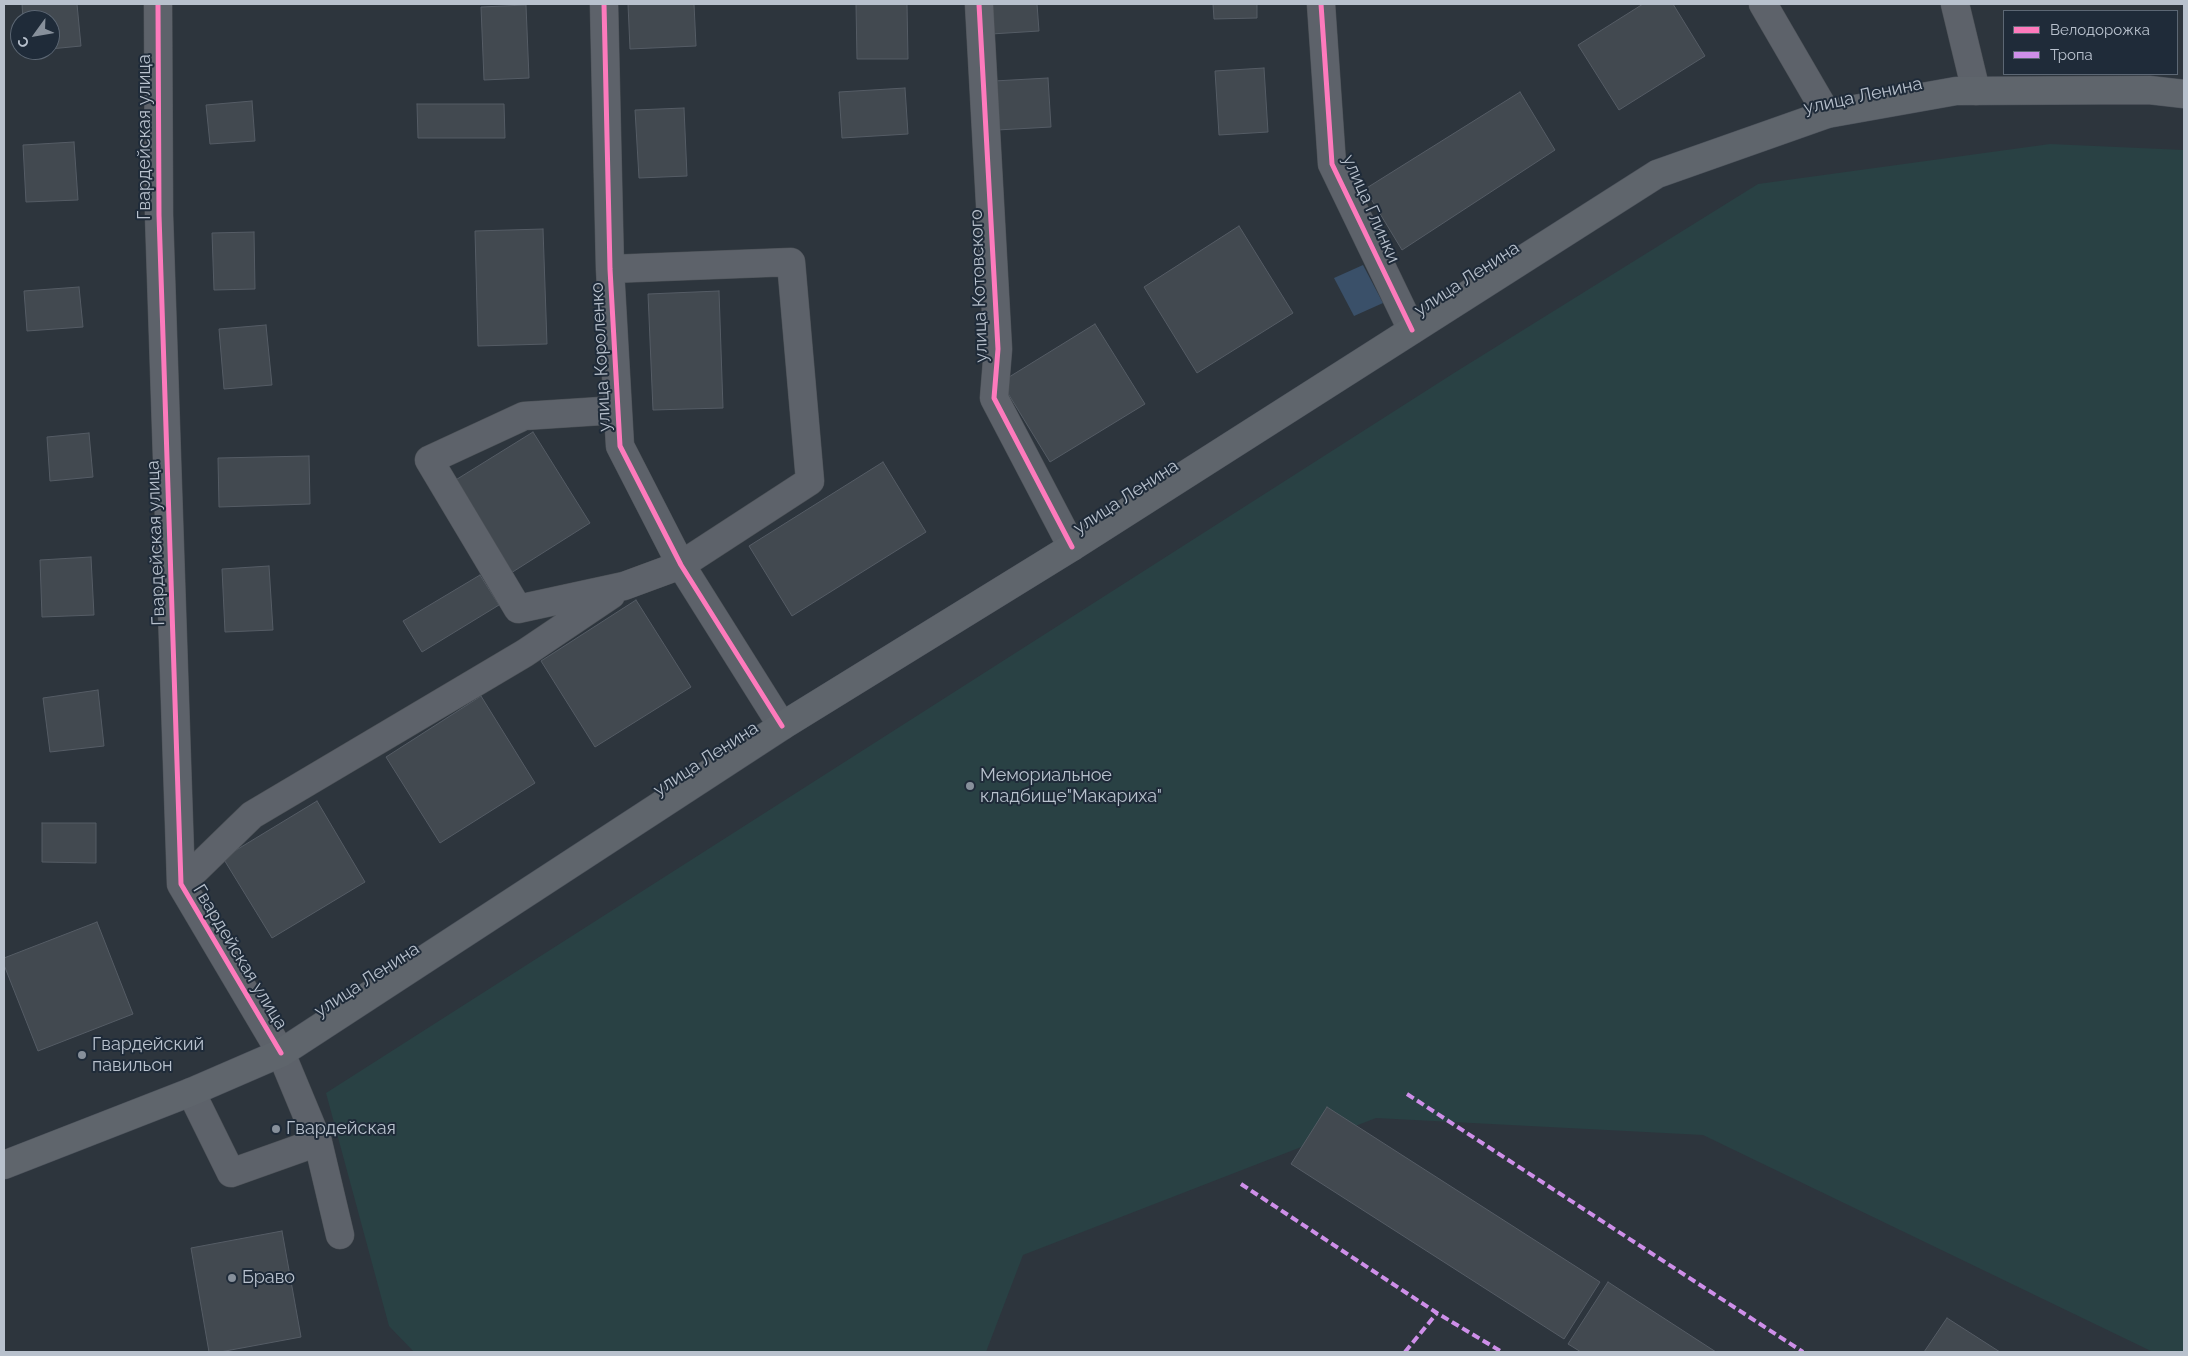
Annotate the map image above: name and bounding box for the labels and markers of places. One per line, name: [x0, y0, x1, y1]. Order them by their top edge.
place label: Мемориальное кладбище"Макариха": [980, 765, 1162, 808]
marker: Мемориальное кладбище"Макариха": [964, 780, 976, 792]
place label: Гвардейский павильон: [92, 1034, 204, 1076]
marker: Гвардейский павильон: [76, 1049, 88, 1061]
place label: Гвардейская: [286, 1118, 396, 1140]
marker: Гвардейская: [270, 1123, 282, 1135]
place label: Браво: [242, 1267, 295, 1289]
marker: Браво: [226, 1272, 238, 1284]

